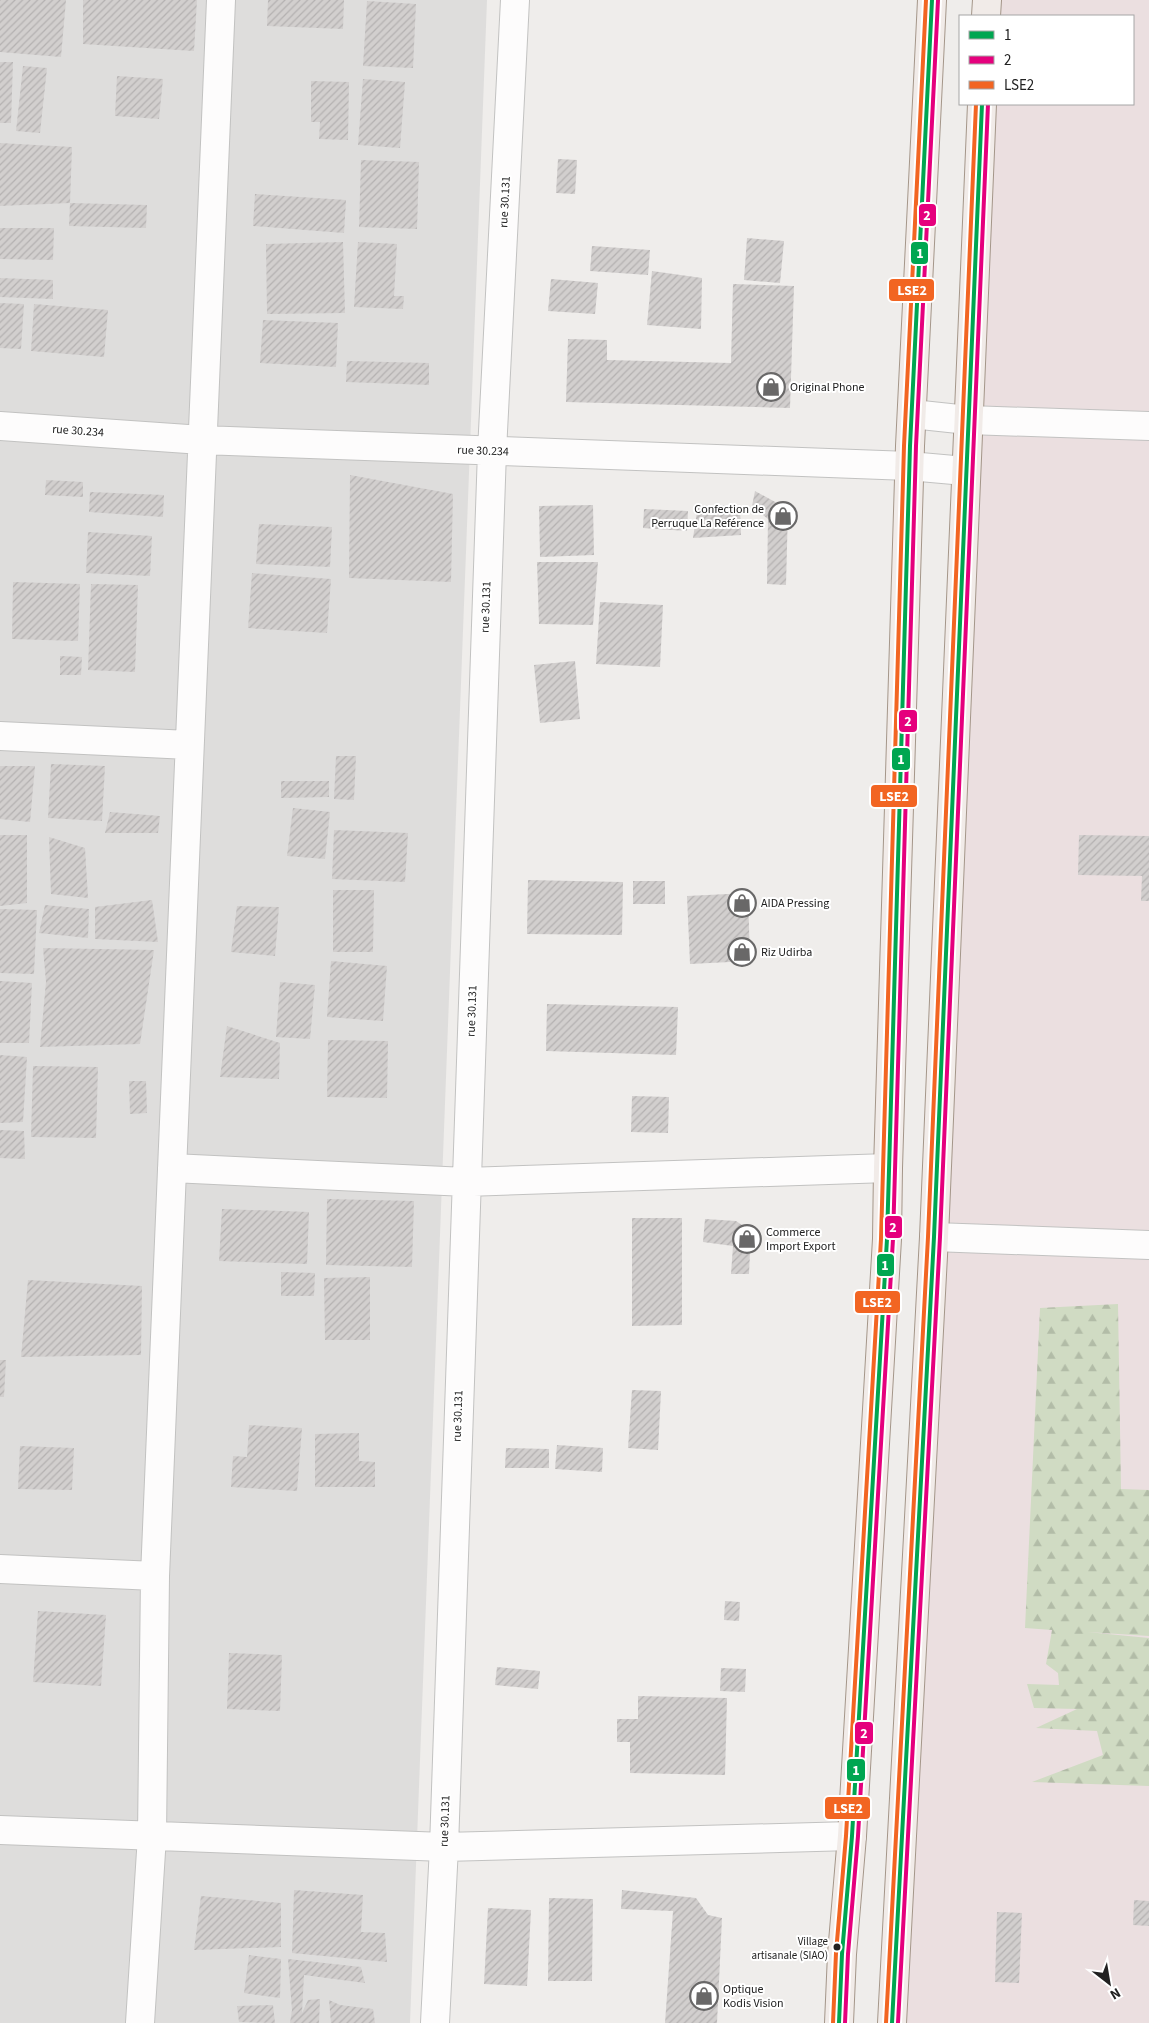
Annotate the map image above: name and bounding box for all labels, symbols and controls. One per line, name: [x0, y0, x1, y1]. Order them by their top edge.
legend: [959, 15, 1134, 105]
text: 1: [1004, 25, 1011, 46]
text: 2: [1004, 50, 1011, 71]
text: LSE2: [1004, 75, 1034, 96]
street label: rue 30.131: [495, 176, 515, 228]
line badge: 2: [918, 203, 937, 227]
text: 2: [923, 206, 931, 226]
line badge: 1: [910, 241, 929, 265]
text: 1: [916, 244, 924, 264]
line badge: LSE2: [888, 278, 935, 302]
text: LSE2: [897, 281, 927, 301]
shop icon: Original Phone: [756, 372, 786, 402]
place label: Original Phone: [790, 379, 865, 396]
street label: rue 30.234: [52, 421, 104, 441]
street label: rue 30.234: [457, 442, 509, 460]
place label: Confection de Perruque La Reférence: [651, 501, 764, 532]
shop icon: Confection de Perruque La Reférence: [768, 501, 798, 531]
street label: rue 30.131: [477, 581, 495, 633]
line badge: 2: [898, 709, 918, 733]
text: 2: [904, 712, 912, 732]
line badge: 1: [891, 747, 911, 771]
text: 1: [897, 750, 905, 770]
line badge: LSE2: [870, 784, 918, 808]
text: LSE2: [879, 787, 909, 807]
shop icon: AIDA Pressing: [727, 888, 757, 918]
place label: AIDA Pressing: [761, 895, 829, 912]
shop icon: Riz Udirba: [727, 937, 757, 967]
place label: Riz Udirba: [761, 944, 812, 961]
street label: rue 30.131: [463, 985, 481, 1037]
line badge: 2: [884, 1215, 903, 1239]
text: 2: [889, 1218, 897, 1238]
shop icon: Commerce Import Export: [732, 1224, 762, 1254]
place label: Commerce Import Export: [766, 1224, 836, 1255]
line badge: 1: [876, 1253, 895, 1277]
text: 1: [881, 1256, 889, 1276]
line badge: LSE2: [854, 1290, 901, 1314]
text: LSE2: [862, 1293, 892, 1313]
street label: rue 30.131: [449, 1390, 467, 1442]
line badge: 2: [854, 1721, 874, 1745]
text: 2: [860, 1724, 868, 1744]
line badge: 1: [846, 1758, 866, 1782]
text: 1: [852, 1761, 860, 1781]
street label: rue 30.131: [436, 1795, 454, 1847]
line badge: LSE2: [824, 1796, 871, 1820]
text: LSE2: [833, 1799, 863, 1819]
place label: Village artisanale (SIAO): [751, 1934, 829, 1963]
marker: Village artisanale (SIAO): [832, 1942, 842, 1952]
north arrow: [1084, 1958, 1134, 2008]
shop icon: Optique Kodis Vision: [689, 1981, 719, 2011]
place label: Optique Kodis Vision: [723, 1981, 784, 2012]
text: N: [1106, 1982, 1124, 2004]

